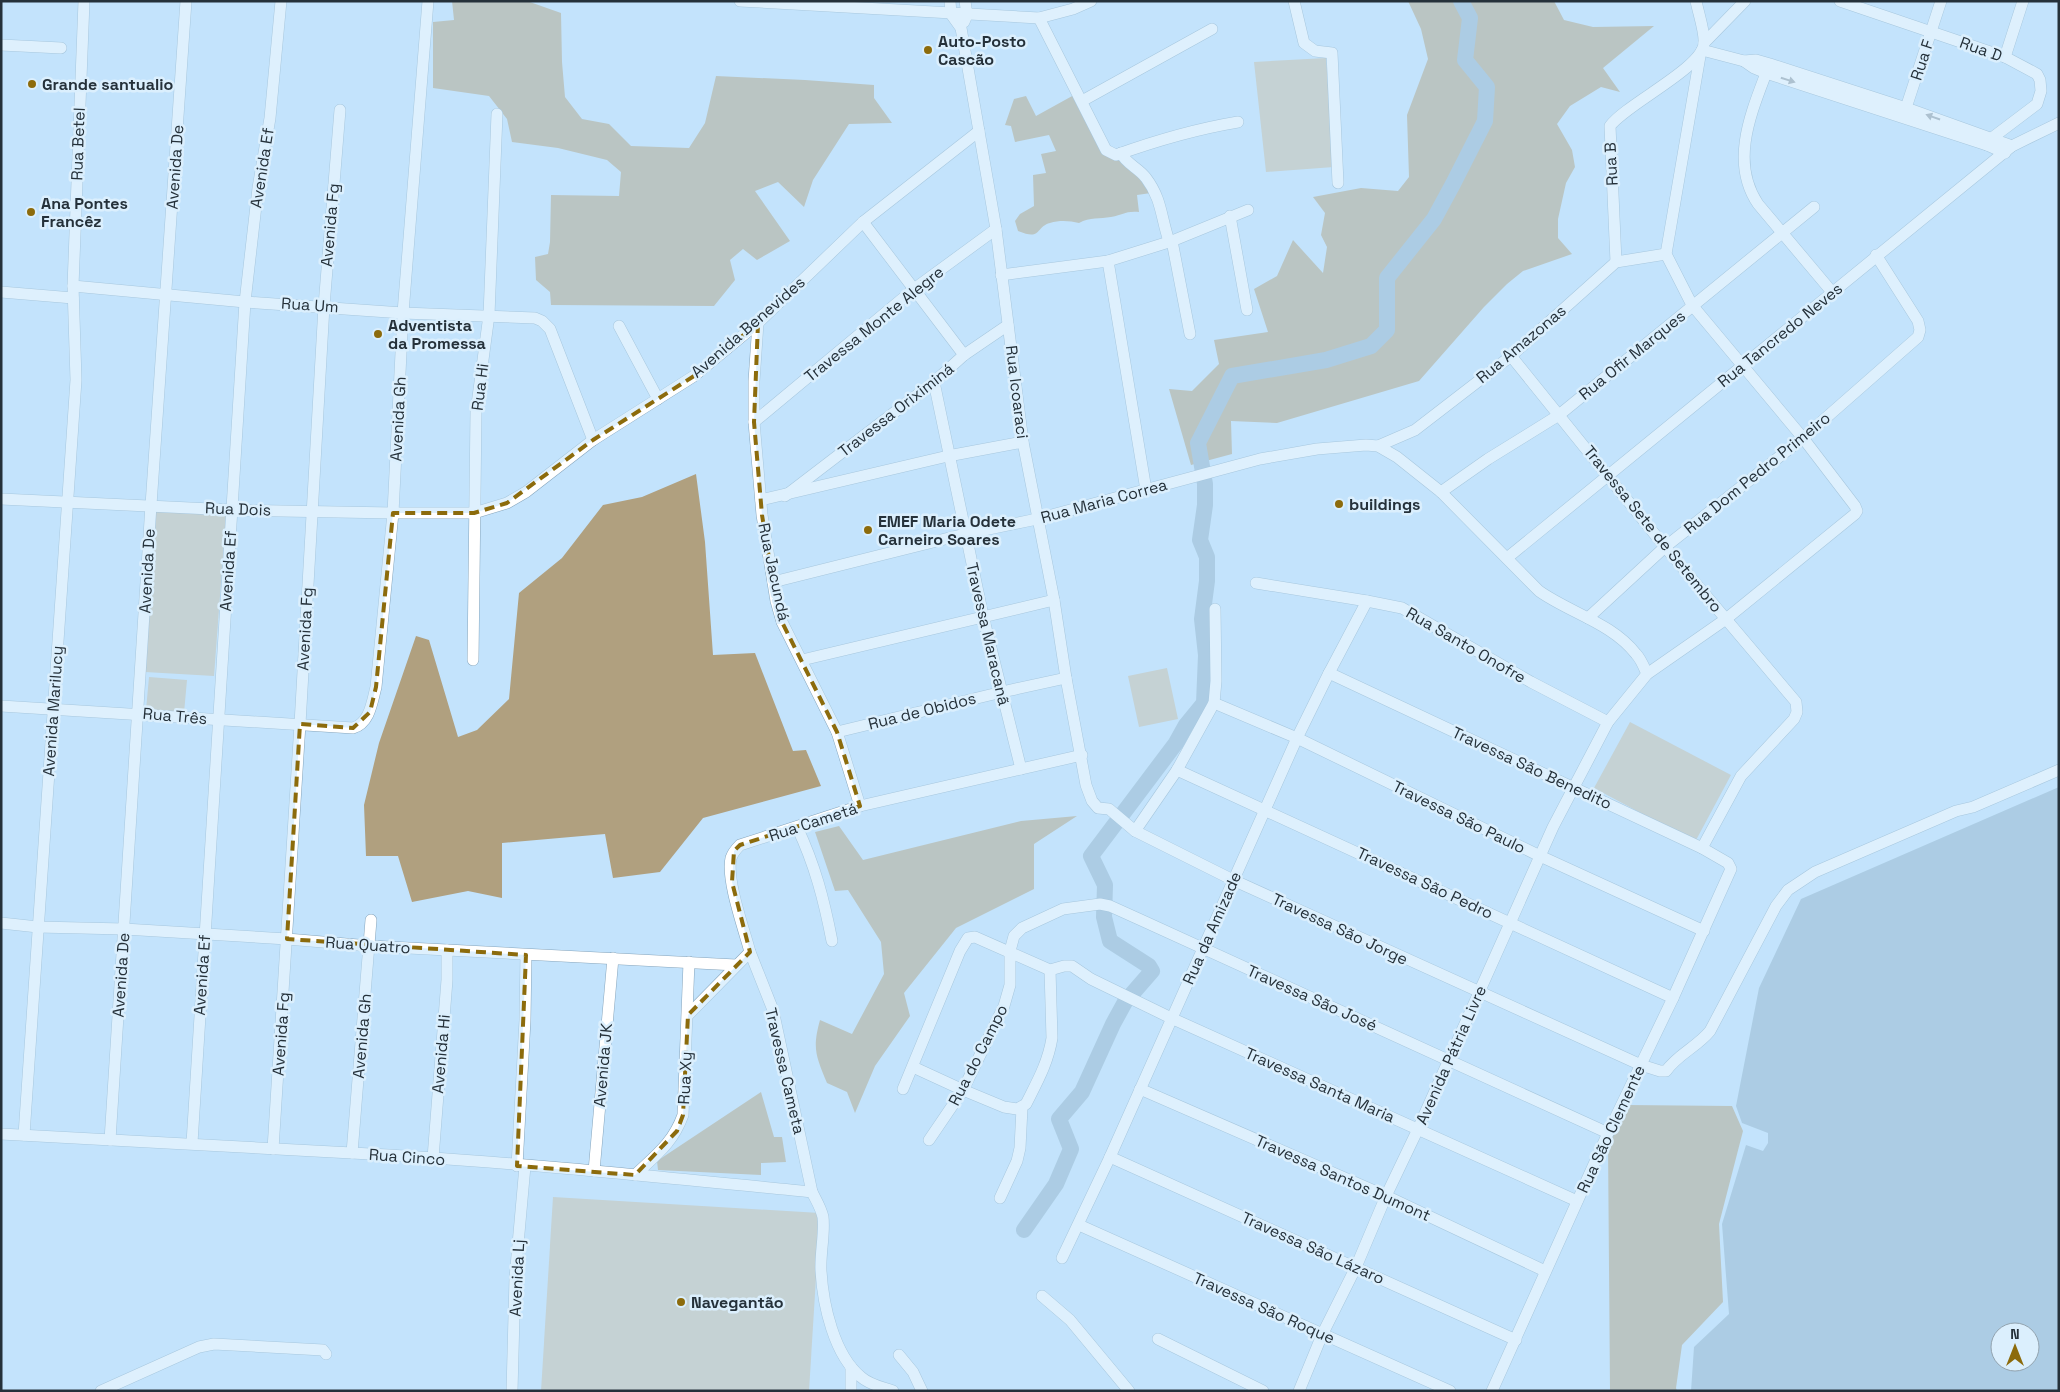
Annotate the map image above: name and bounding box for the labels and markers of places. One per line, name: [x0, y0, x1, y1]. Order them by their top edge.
place label: Auto-Posto Cascão: [938, 31, 1026, 70]
marker: Auto-Posto Cascão: [922, 44, 934, 56]
place label: Grande santualio: [42, 74, 173, 95]
marker: Grande santualio: [26, 78, 38, 90]
place label: Ana Pontes Francêz: [41, 193, 128, 232]
marker: Ana Pontes Francêz: [25, 206, 37, 218]
place label: Adventista da Promessa: [388, 315, 486, 354]
marker: Adventista da Promessa: [372, 328, 384, 340]
place label: buildings: [1349, 494, 1421, 515]
marker: buildings: [1333, 498, 1345, 510]
place label: EMEF Maria Odete Carneiro Soares: [878, 511, 1016, 550]
marker: EMEF Maria Odete Carneiro Soares: [862, 524, 874, 536]
place label: Navegantão: [691, 1292, 784, 1313]
marker: Navegantão: [675, 1296, 687, 1308]

